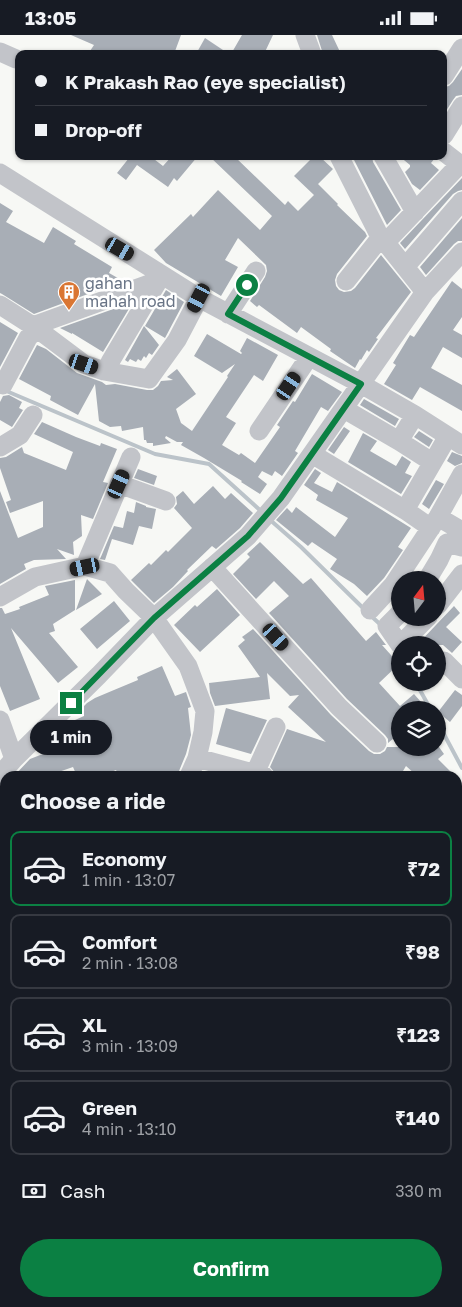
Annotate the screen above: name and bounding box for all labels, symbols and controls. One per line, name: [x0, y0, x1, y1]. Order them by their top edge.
text: 13:05: [25, 6, 76, 29]
text: K Prakash Rao (eye specialist): [65, 70, 346, 93]
text: Drop-off: [65, 118, 142, 141]
car: [103, 235, 136, 263]
place label: gahan mahah road: [85, 273, 175, 311]
route start: [236, 274, 258, 296]
building icon: gahan mahah road: [57, 280, 81, 311]
car: [185, 281, 212, 315]
car: [67, 352, 100, 376]
car: [274, 369, 303, 403]
car: [106, 467, 131, 501]
car: [68, 557, 101, 577]
north arrow: [391, 571, 446, 626]
map controls: [391, 571, 446, 756]
car: [260, 621, 291, 653]
button: locate: [391, 636, 446, 691]
route end: [60, 692, 82, 714]
button: layers: [391, 701, 446, 756]
callout: 1 min: [30, 721, 112, 755]
text: 1 min: [51, 727, 91, 747]
text: Choose a ride: [20, 787, 166, 814]
icon: car: [22, 846, 67, 891]
text: Economy: [82, 847, 167, 870]
text: ₹72: [407, 857, 440, 880]
text: 1 min · 13:07: [82, 870, 175, 890]
icon: car: [22, 929, 67, 974]
text: Comfort: [82, 930, 157, 953]
text: ₹98: [405, 940, 440, 963]
text: 2 min · 13:08: [82, 953, 178, 973]
icon: car: [22, 1012, 67, 1057]
text: XL: [82, 1013, 107, 1036]
text: ₹123: [396, 1023, 440, 1046]
text: 3 min · 13:09: [82, 1036, 178, 1056]
icon: car: [22, 1095, 67, 1140]
text: Green: [82, 1096, 137, 1119]
text: ₹140: [395, 1106, 440, 1129]
text: 4 min · 13:10: [82, 1119, 176, 1139]
icon: cash: [20, 1177, 48, 1205]
text: Cash: [60, 1179, 105, 1202]
text: 330 m: [395, 1181, 442, 1201]
button: Confirm: [20, 1239, 442, 1297]

